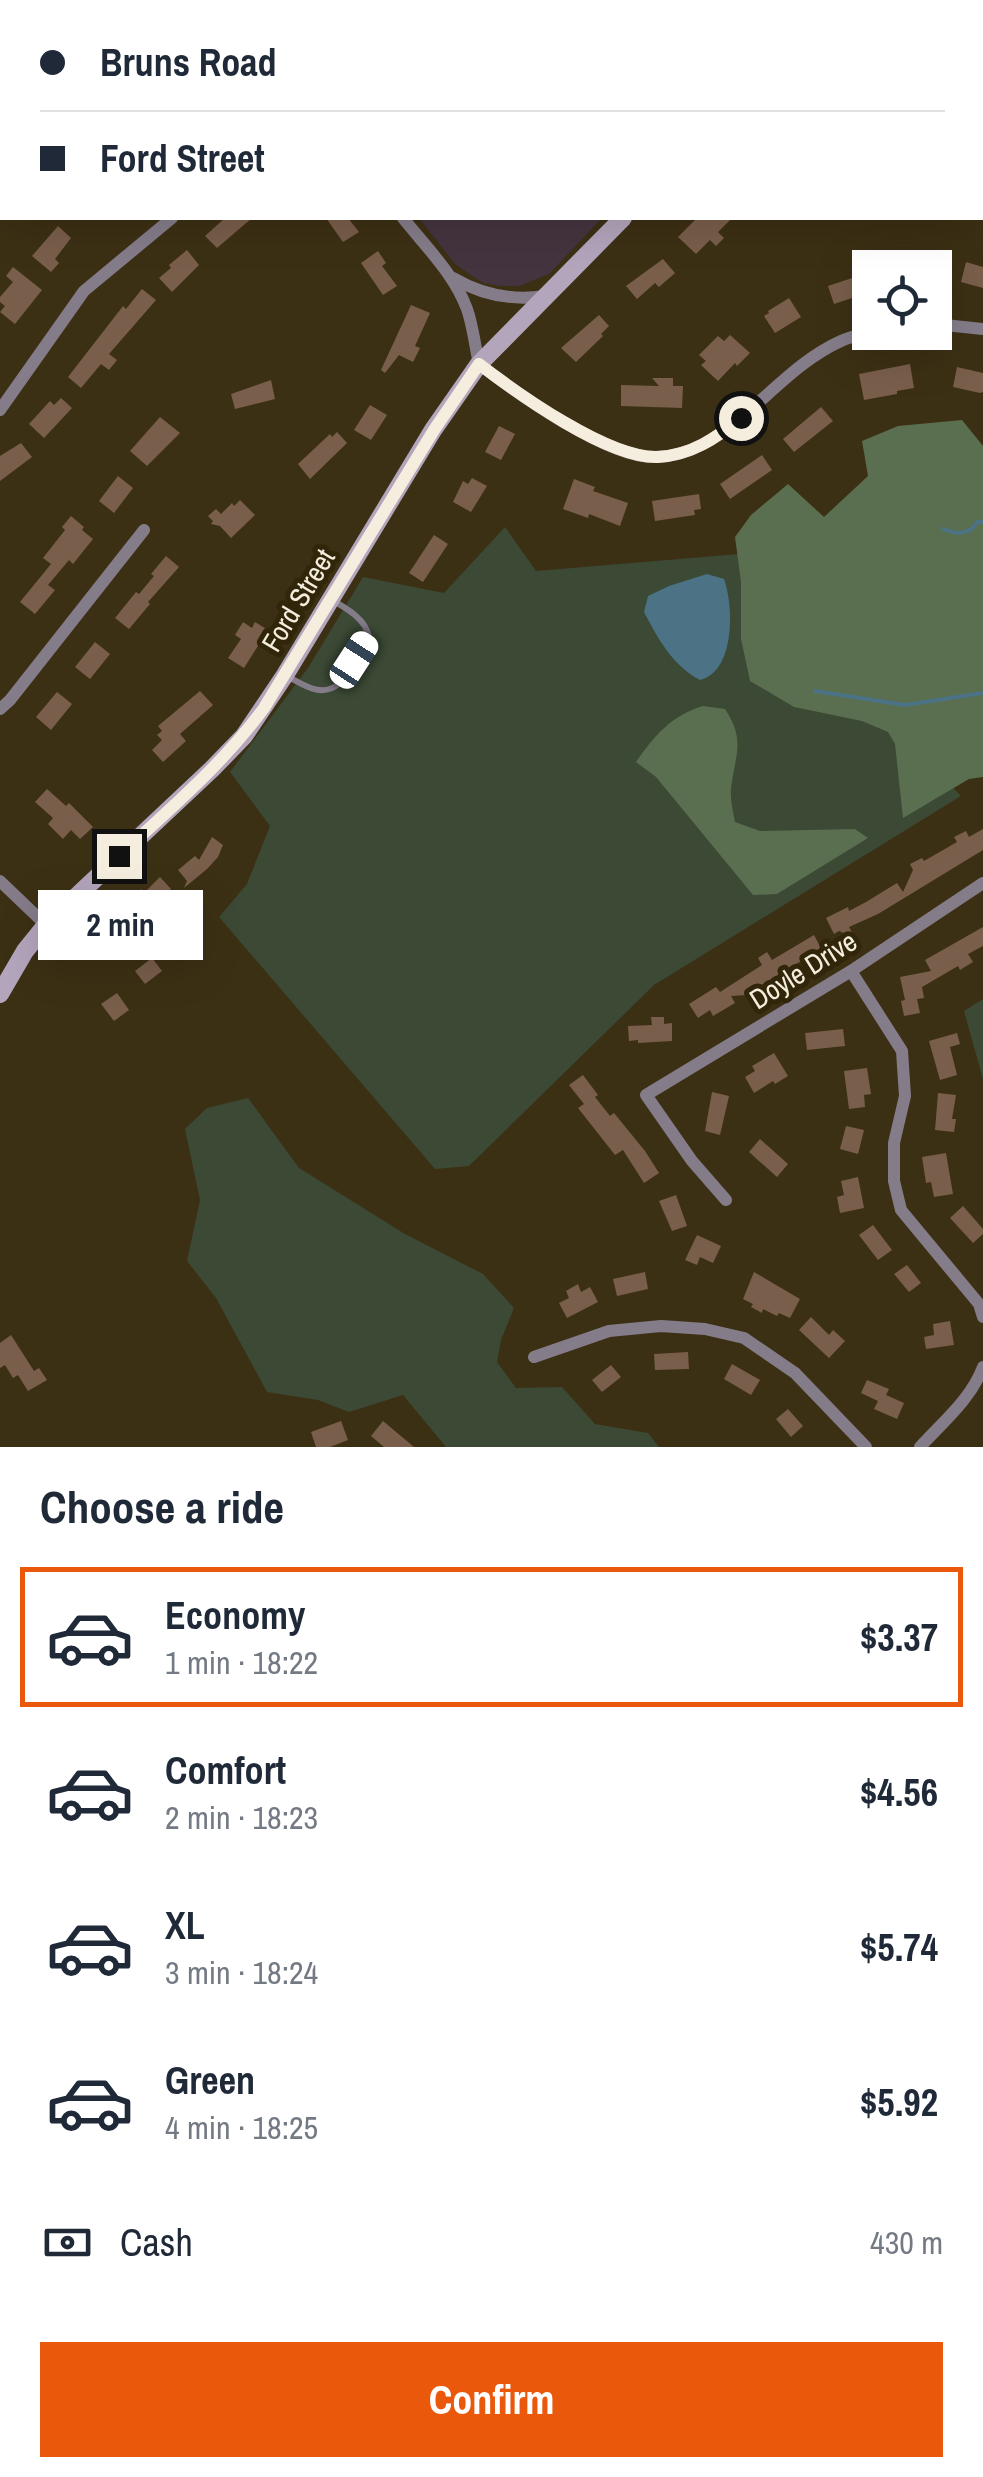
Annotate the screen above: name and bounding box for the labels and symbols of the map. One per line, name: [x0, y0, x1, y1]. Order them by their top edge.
route start: [719, 396, 764, 441]
street label: Ford Street: [252, 541, 344, 659]
car: [325, 627, 383, 693]
route end: [97, 834, 142, 879]
callout: 2 min: [36, 891, 202, 961]
street label: Doyle Drive: [742, 922, 864, 1018]

